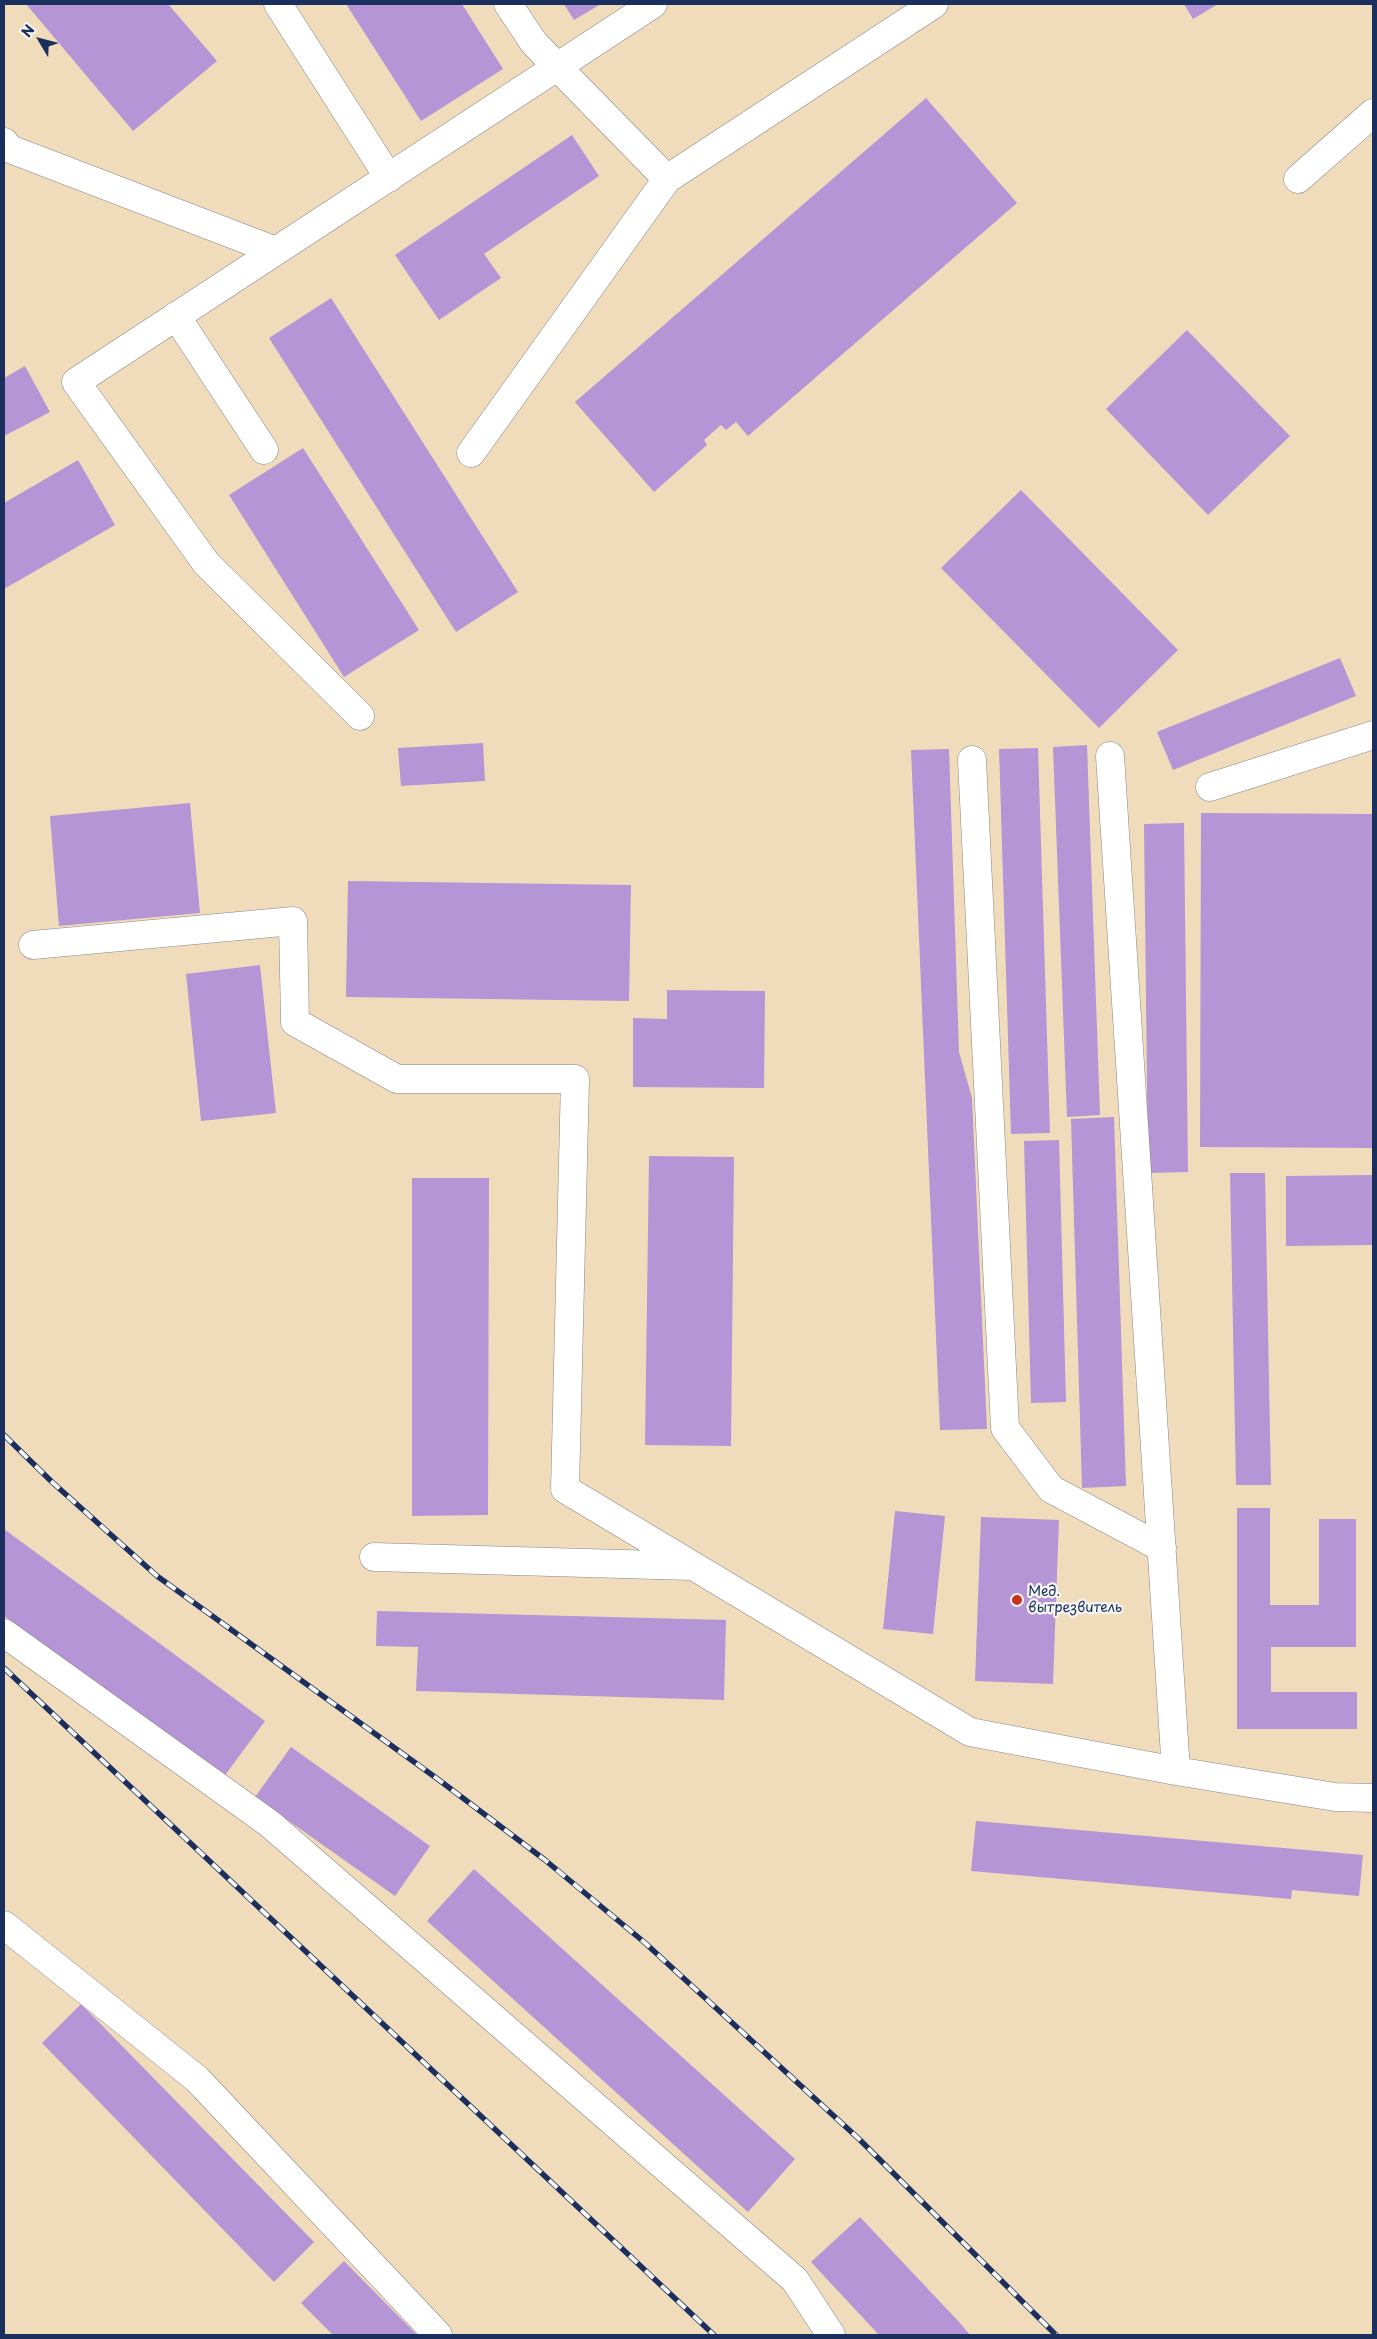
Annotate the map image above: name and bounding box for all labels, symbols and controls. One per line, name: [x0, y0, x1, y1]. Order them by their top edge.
north arrow: [15, 15, 65, 65]
text: N: [16, 20, 39, 41]
place label: Мед. вытрезвитель: [1028, 1584, 1122, 1616]
marker: Мед. вытрезвитель: [1010, 1593, 1024, 1607]

